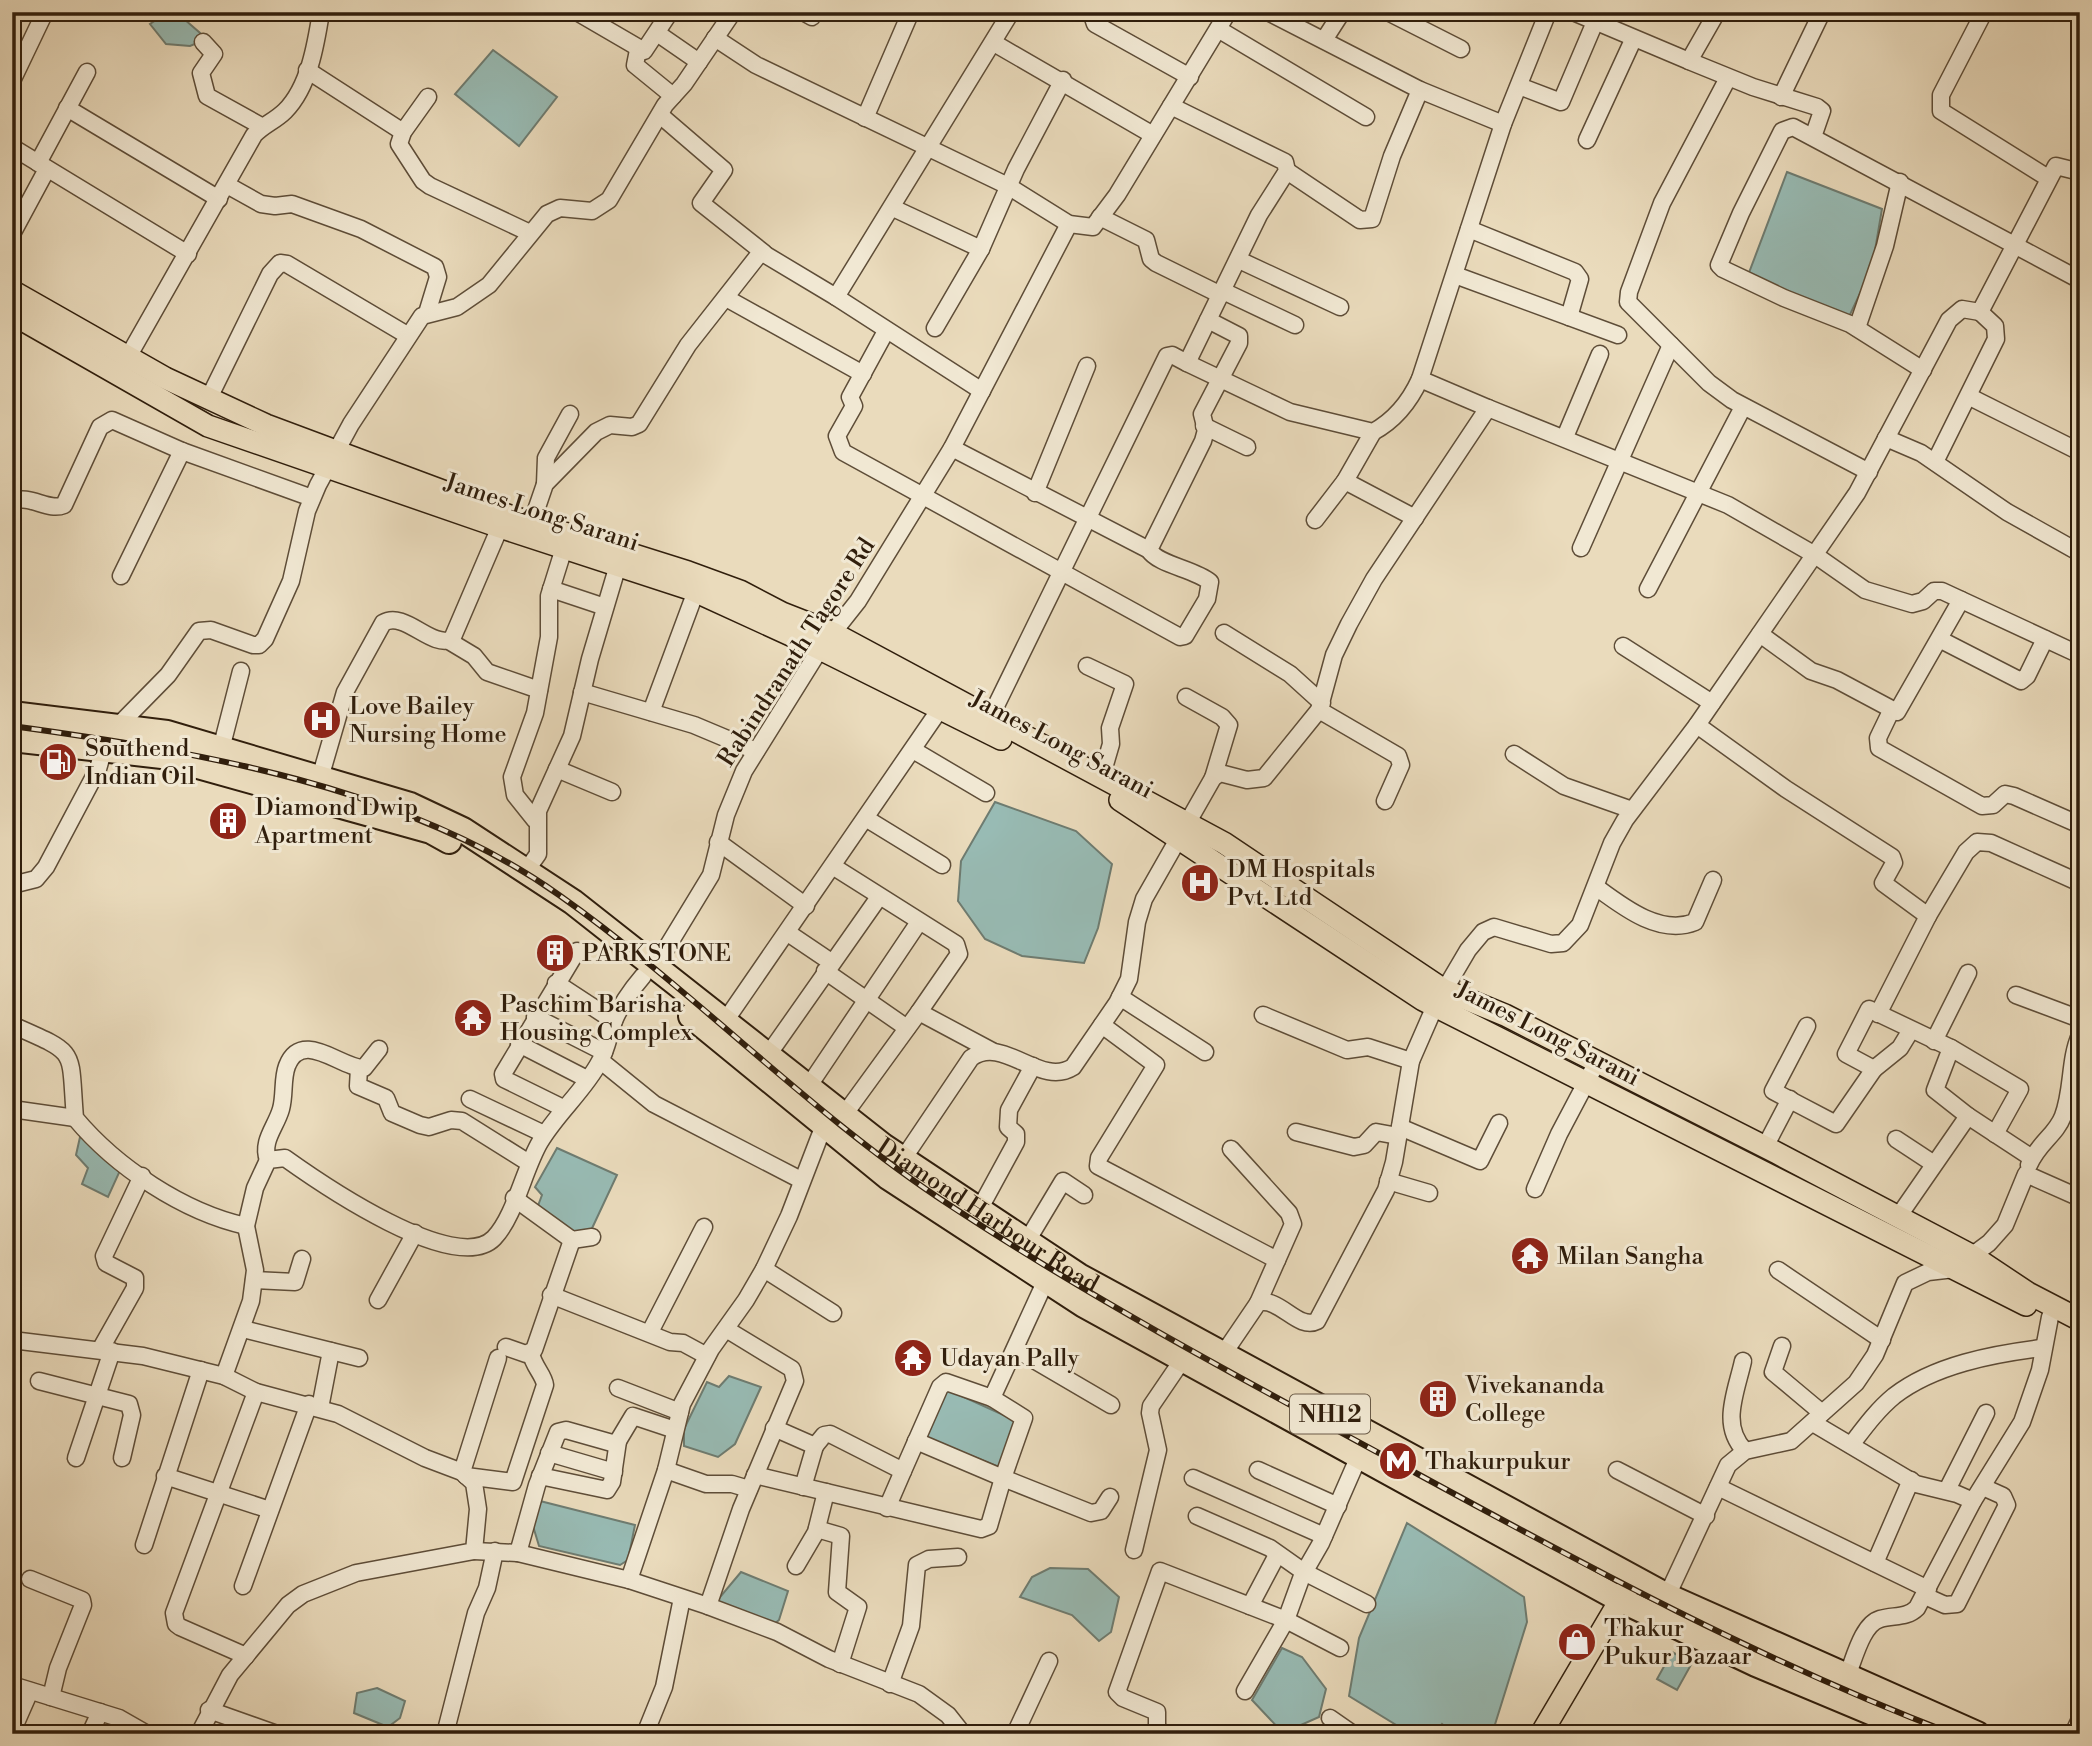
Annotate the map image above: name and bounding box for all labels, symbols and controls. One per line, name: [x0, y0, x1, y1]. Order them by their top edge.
street label: James Long Sarani: [440, 467, 643, 559]
street label: Rabindranath Tagore Rd: [712, 532, 882, 773]
street label: James Long Sarani: [964, 684, 1158, 806]
place label: Love Bailey Nursing Home: [349, 692, 507, 750]
hospital icon: Love Bailey Nursing Home: [301, 699, 343, 741]
place label: Southend Indian Oil: [85, 734, 195, 792]
fuel station icon: Southend Indian Oil: [37, 741, 79, 783]
place label: Diamond Dwip Apartment: [254, 793, 418, 851]
building icon: Diamond Dwip Apartment: [207, 800, 249, 842]
place label: DM Hospitals Pvt. Ltd: [1227, 855, 1375, 913]
hospital icon: DM Hospitals Pvt. Ltd: [1179, 862, 1221, 904]
building icon: PARKSTONE: [534, 932, 576, 974]
place label: PARKSTONE: [582, 939, 731, 969]
street label: James Long Sarani: [1450, 974, 1645, 1093]
place label: Paschim Barisha Housing Complex: [500, 990, 693, 1048]
temple icon: Paschim Barisha Housing Complex: [452, 997, 494, 1039]
street label: Diamond Harbour Road: [871, 1132, 1104, 1300]
temple icon: Milan Sangha: [1509, 1235, 1551, 1277]
place label: Milan Sangha: [1557, 1242, 1705, 1272]
temple icon: Udayan Pally: [892, 1337, 934, 1379]
place label: Udayan Pally: [940, 1344, 1079, 1374]
place label: Vivekananda College: [1464, 1371, 1605, 1429]
building icon: Vivekananda College: [1417, 1378, 1459, 1420]
road number: NH12: [1290, 1394, 1370, 1434]
metro station icon: Thakurpukur: [1377, 1440, 1419, 1482]
place label: Thakurpukur: [1425, 1447, 1571, 1477]
place label: Thakur Pukur Bazaar: [1604, 1614, 1752, 1672]
shop icon: Thakur Pukur Bazaar: [1556, 1621, 1598, 1663]

